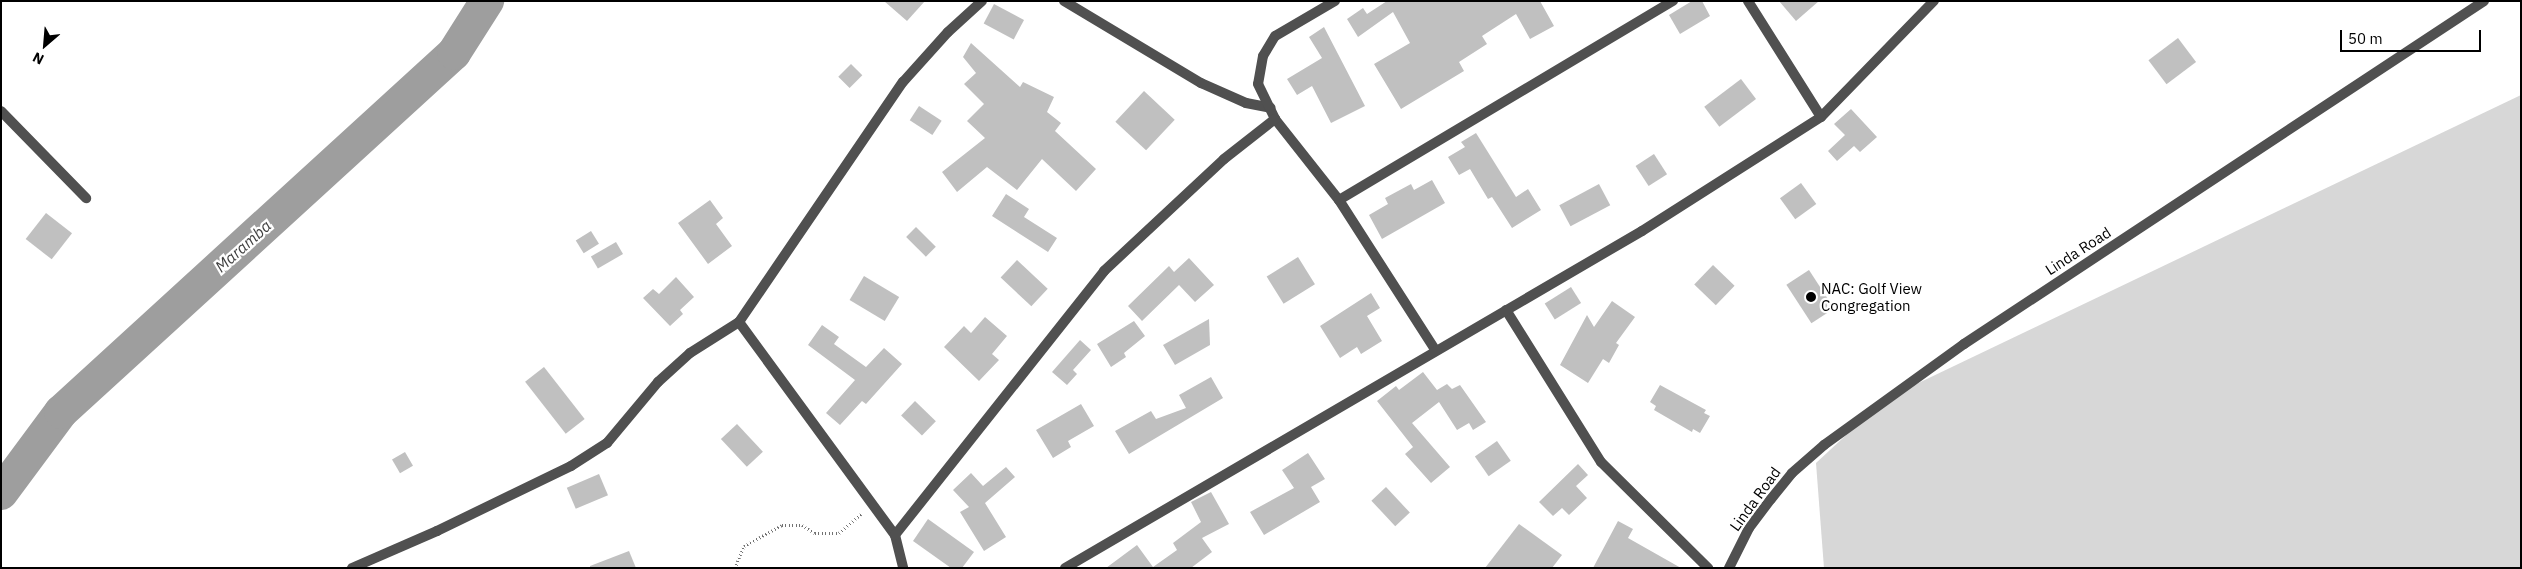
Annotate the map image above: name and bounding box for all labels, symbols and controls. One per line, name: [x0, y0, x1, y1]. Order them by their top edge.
north arrow: [20, 20, 70, 70]
scale bar: [2342, 20, 2483, 52]
text: 50 m: [2348, 29, 2383, 48]
text: N: [30, 48, 47, 69]
water label: Maramba: [211, 216, 275, 276]
street label: Linda Road: [2042, 223, 2114, 279]
place label: NAC: Golf View Congregation: [1821, 279, 1922, 314]
marker: NAC: Golf View Congregation: [1805, 291, 1817, 303]
street label: Linda Road: [1726, 464, 1784, 534]

